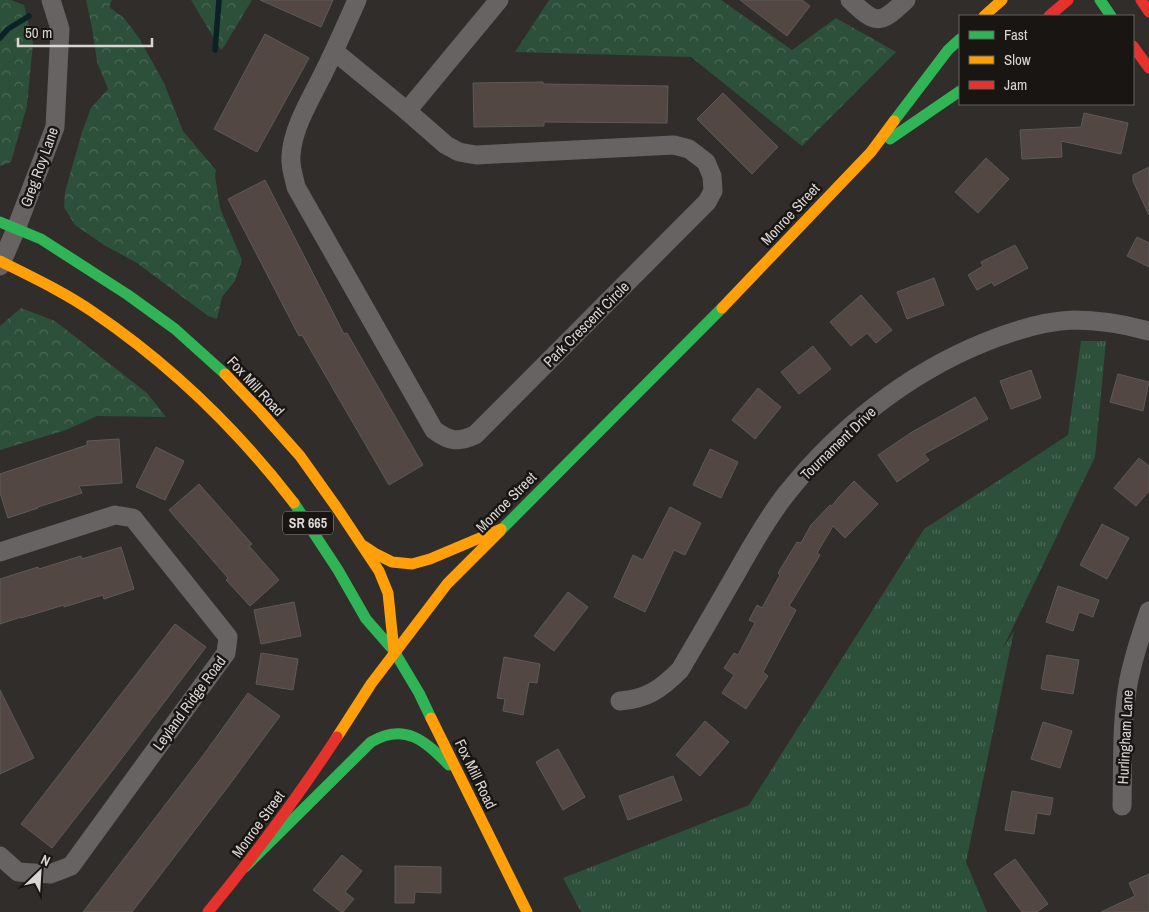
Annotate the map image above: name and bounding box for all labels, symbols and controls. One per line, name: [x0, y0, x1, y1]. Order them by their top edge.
scale bar: [18, 15, 151, 47]
legend: [959, 15, 1134, 105]
text: 50 m: [25, 22, 52, 43]
text: Fast: [1004, 24, 1028, 45]
text: Slow: [1004, 49, 1031, 70]
text: Jam: [1004, 74, 1027, 95]
street label: Greg Roy Lane: [15, 124, 63, 210]
street label: Monroe Street: [756, 178, 825, 250]
street label: Park Crescent Circle: [538, 276, 634, 372]
street label: Fox Mill Road: [223, 351, 289, 421]
street label: Tournament Drive: [796, 401, 881, 485]
street label: Monroe Street: [471, 467, 541, 537]
road number: SR 665: [283, 512, 333, 534]
street label: Leyland Ridge Road: [148, 651, 230, 755]
street label: Hurlingham Lane: [1112, 689, 1138, 785]
street label: Fox Mill Road: [450, 736, 502, 812]
street label: Monroe Street: [227, 786, 290, 862]
north arrow: [15, 847, 65, 897]
text: N: [38, 850, 53, 870]

